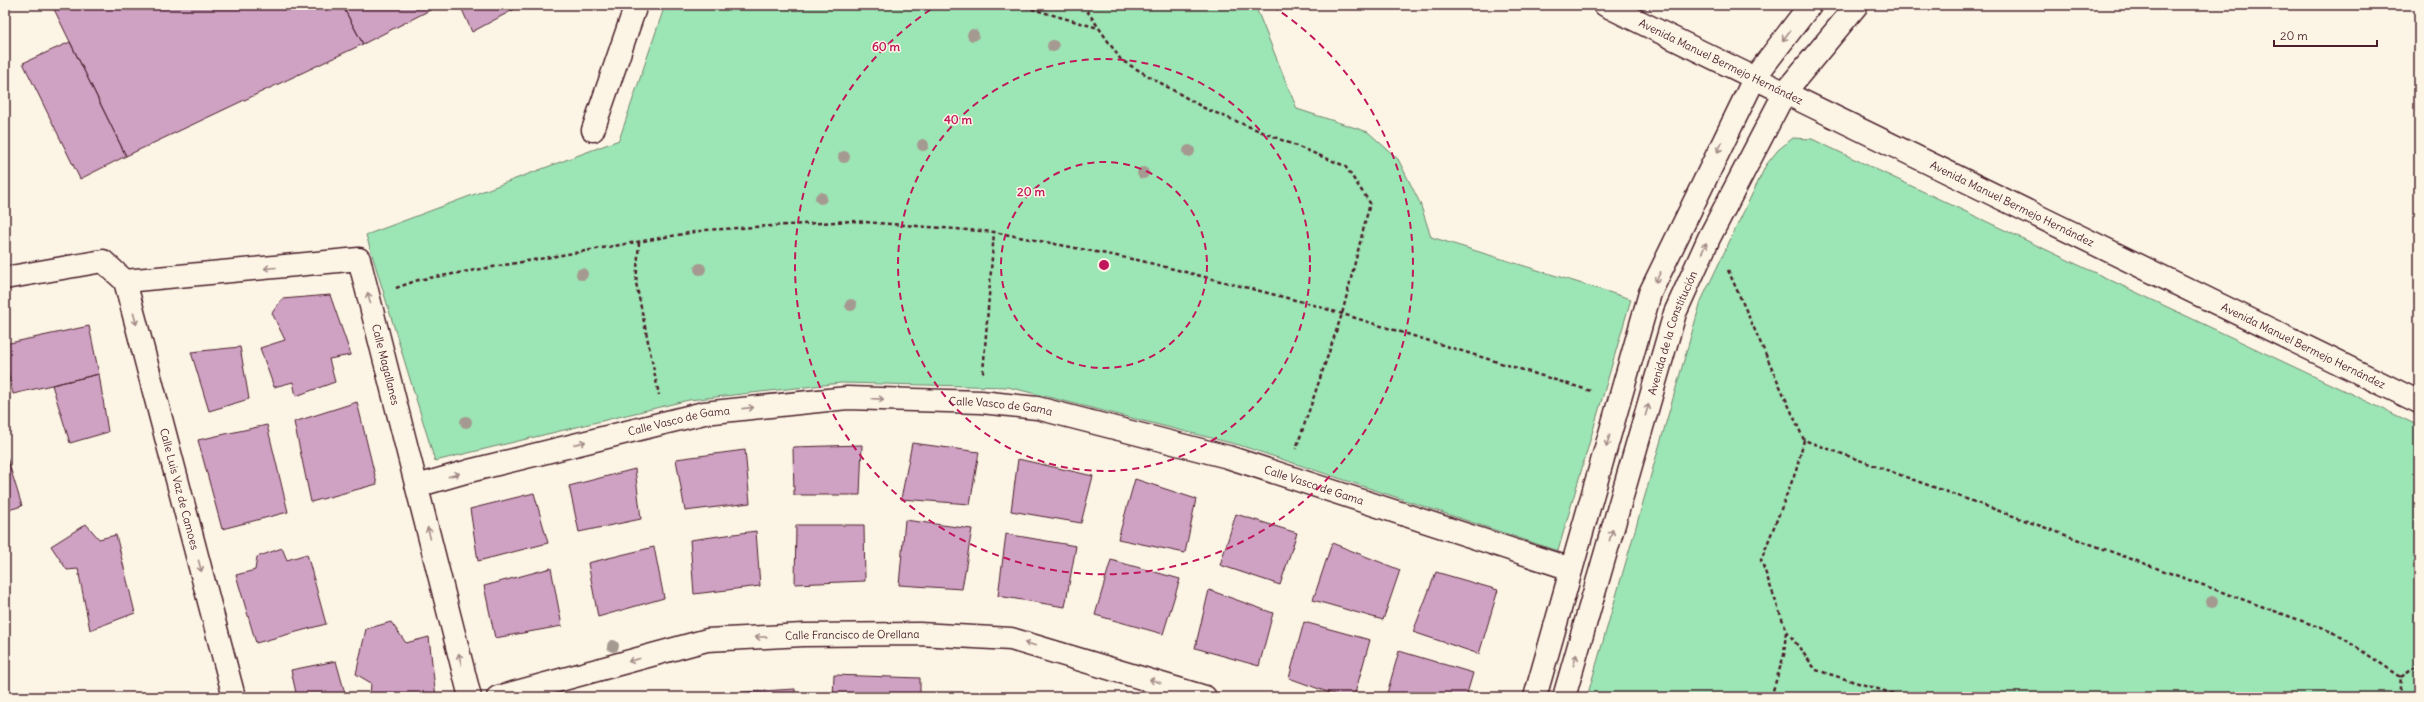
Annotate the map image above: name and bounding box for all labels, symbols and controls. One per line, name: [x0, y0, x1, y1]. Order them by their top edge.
street label: Avenida Manuel Bermejo Hernández: [1637, 16, 1805, 107]
scale bar: [2274, 22, 2377, 48]
text: 20 m: [2280, 28, 2308, 43]
one-way arrow: [1781, 30, 1790, 41]
text: 60 m: [872, 39, 901, 54]
text: 40 m: [944, 112, 973, 127]
one-way arrow: [1716, 141, 1723, 153]
street label: Avenida Manuel Bermejo Hernández: [1928, 158, 2096, 249]
text: 20 m: [1017, 184, 1045, 199]
one-way arrow: [1701, 242, 1709, 254]
centre of rings: [1097, 258, 1111, 272]
one-way arrow: [264, 264, 277, 271]
street label: Avenida de la Constitución: [1645, 269, 1700, 397]
one-way arrow: [1654, 271, 1661, 283]
one-way arrow: [365, 292, 373, 305]
street label: Avenida Manuel Bermejo Hernández: [2219, 300, 2388, 392]
one-way arrow: [132, 312, 139, 325]
street label: Calle Magallanes: [369, 323, 403, 407]
street label: Calle Vasco de Gama: [949, 394, 1054, 419]
one-way arrow: [871, 395, 884, 402]
street label: Calle Vasco de Gama: [626, 403, 730, 439]
one-way arrow: [1644, 403, 1651, 416]
one-way arrow: [741, 404, 754, 412]
street label: Calle Luis Vaz de Camoes: [157, 427, 202, 551]
one-way arrow: [1604, 435, 1611, 448]
one-way arrow: [573, 439, 586, 447]
street label: Calle Vasco de Gama: [1262, 462, 1366, 508]
one-way arrow: [447, 471, 460, 478]
one-way arrow: [424, 527, 432, 540]
one-way arrow: [1608, 528, 1615, 541]
one-way arrow: [196, 559, 204, 572]
street label: Calle Francisco de Orellana: [785, 627, 920, 643]
one-way arrow: [755, 634, 768, 641]
one-way arrow: [1024, 640, 1037, 647]
one-way arrow: [456, 653, 464, 666]
one-way arrow: [1572, 653, 1579, 666]
one-way arrow: [628, 657, 641, 664]
one-way arrow: [1148, 677, 1161, 684]

